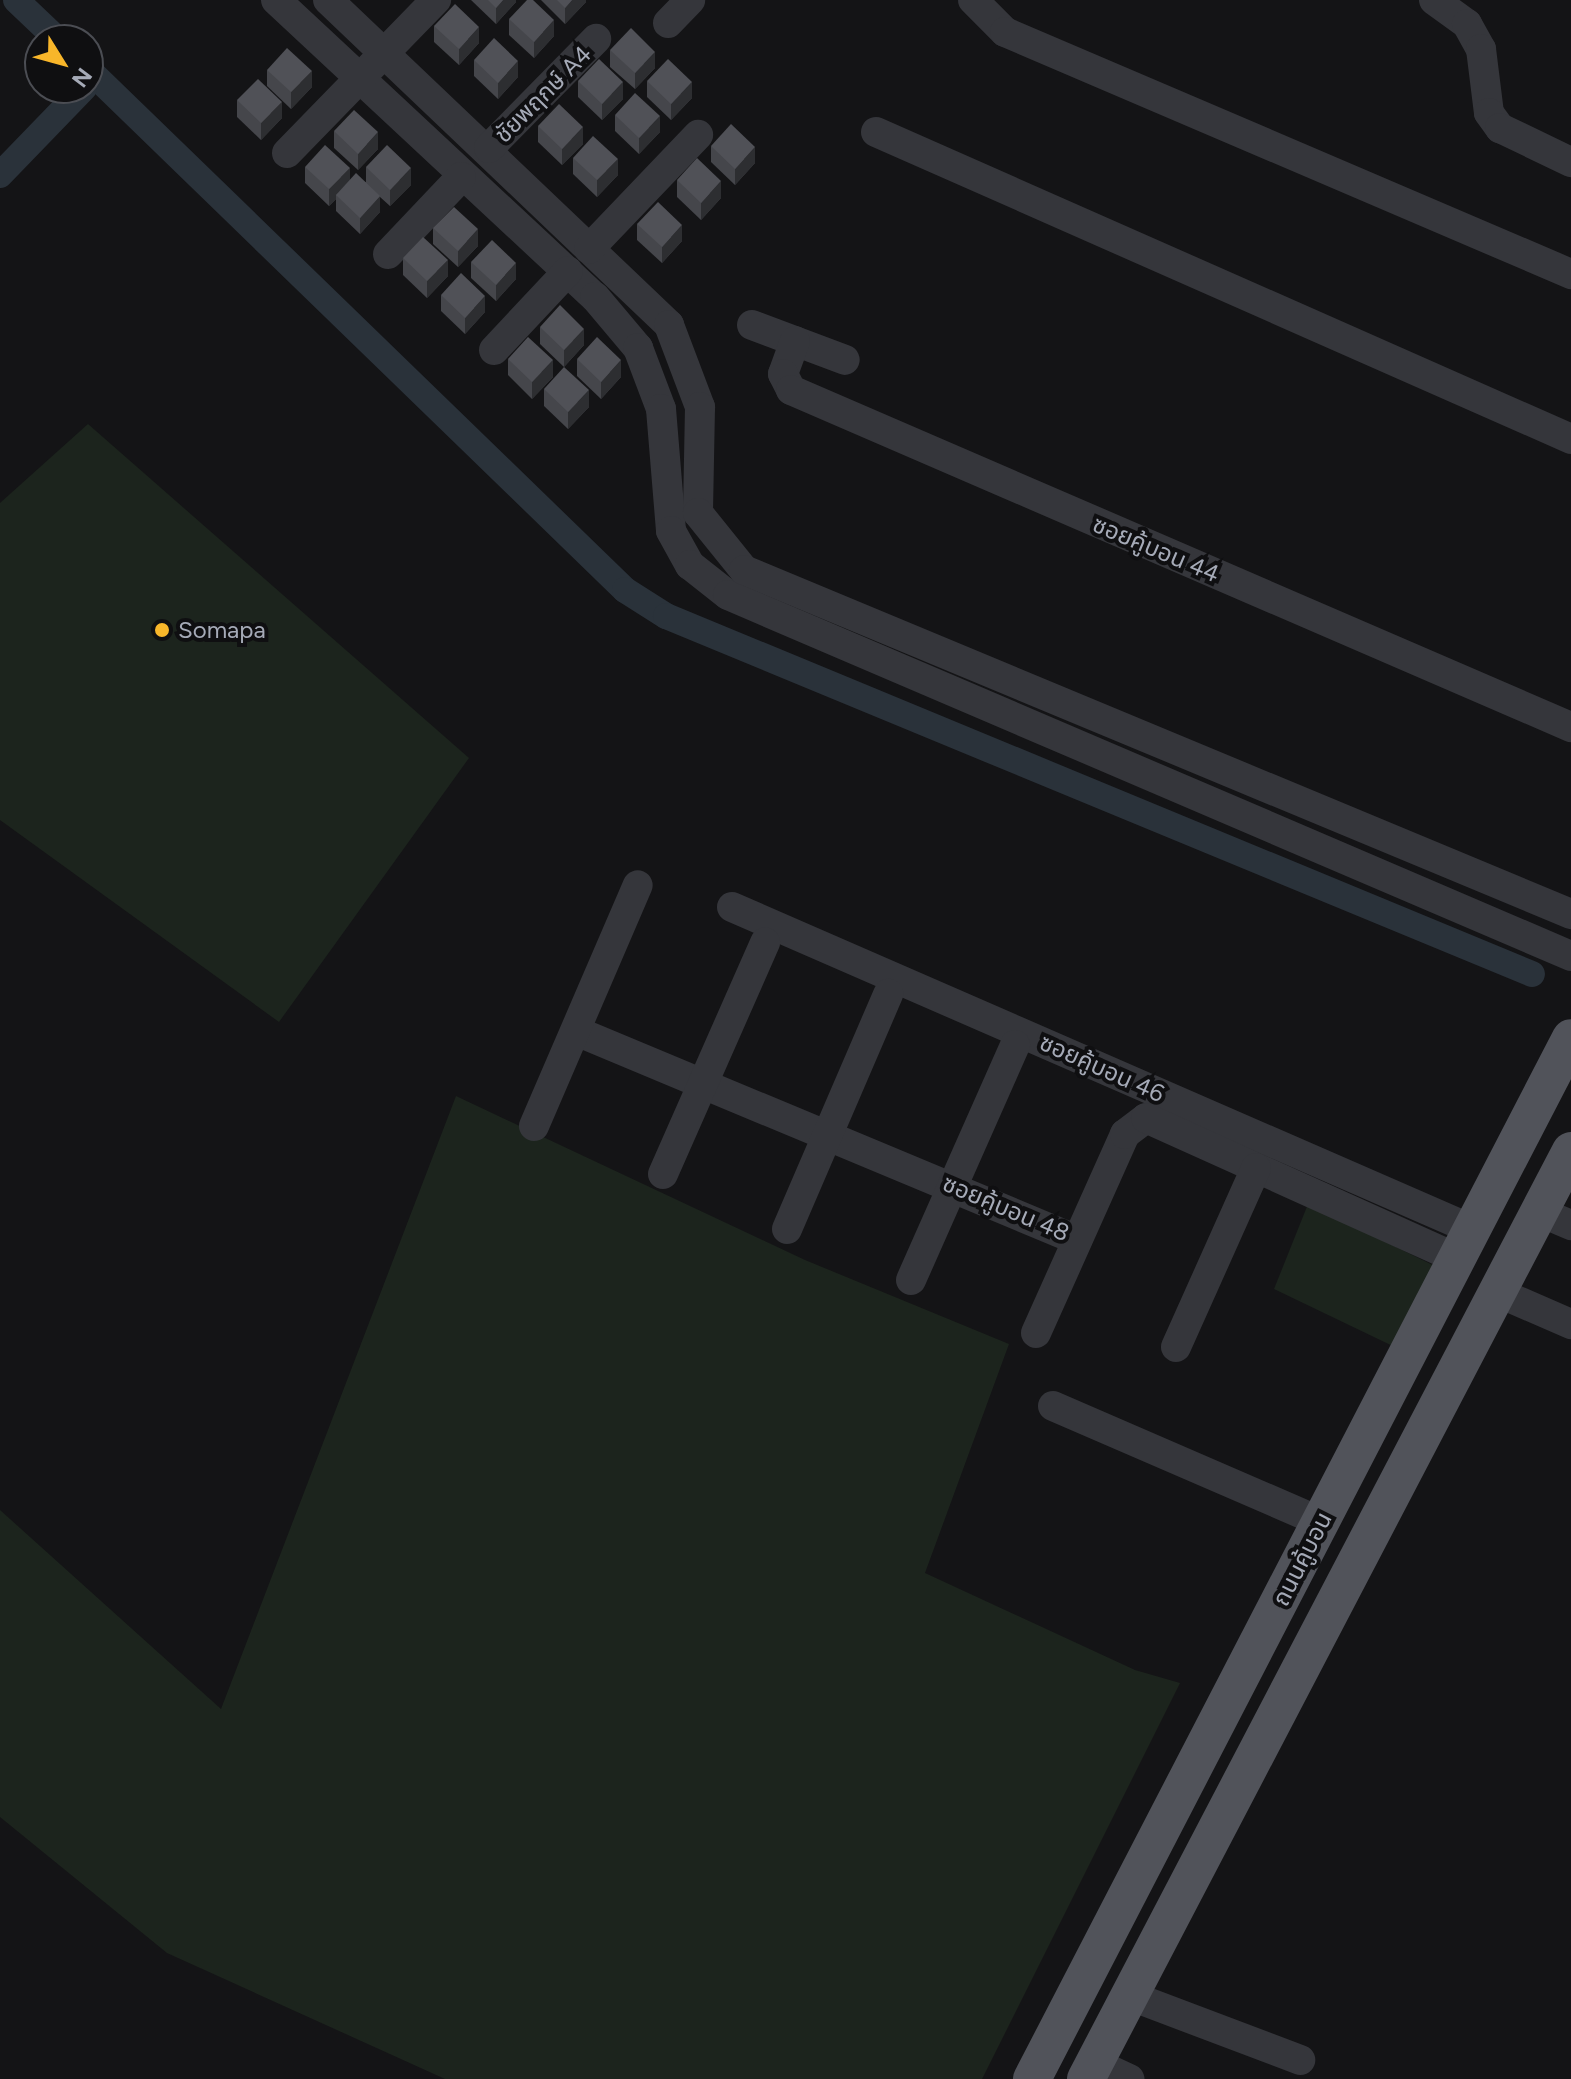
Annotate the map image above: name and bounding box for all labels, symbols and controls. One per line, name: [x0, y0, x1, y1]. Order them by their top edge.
north arrow: [24, 24, 104, 104]
street label: ชัยพฤกษ์ A4: [488, 39, 598, 149]
text: N: [66, 63, 98, 92]
street label: ซอยคู้บอน 44: [1088, 509, 1224, 589]
place label: Somapa: [178, 616, 266, 644]
marker: Somapa: [153, 621, 171, 639]
street label: ซอยคู้บอน 46: [1035, 1028, 1169, 1108]
street label: ซอยคู้บอน 48: [938, 1168, 1074, 1248]
street label: ถนนคู้บอน: [1266, 1507, 1338, 1611]

